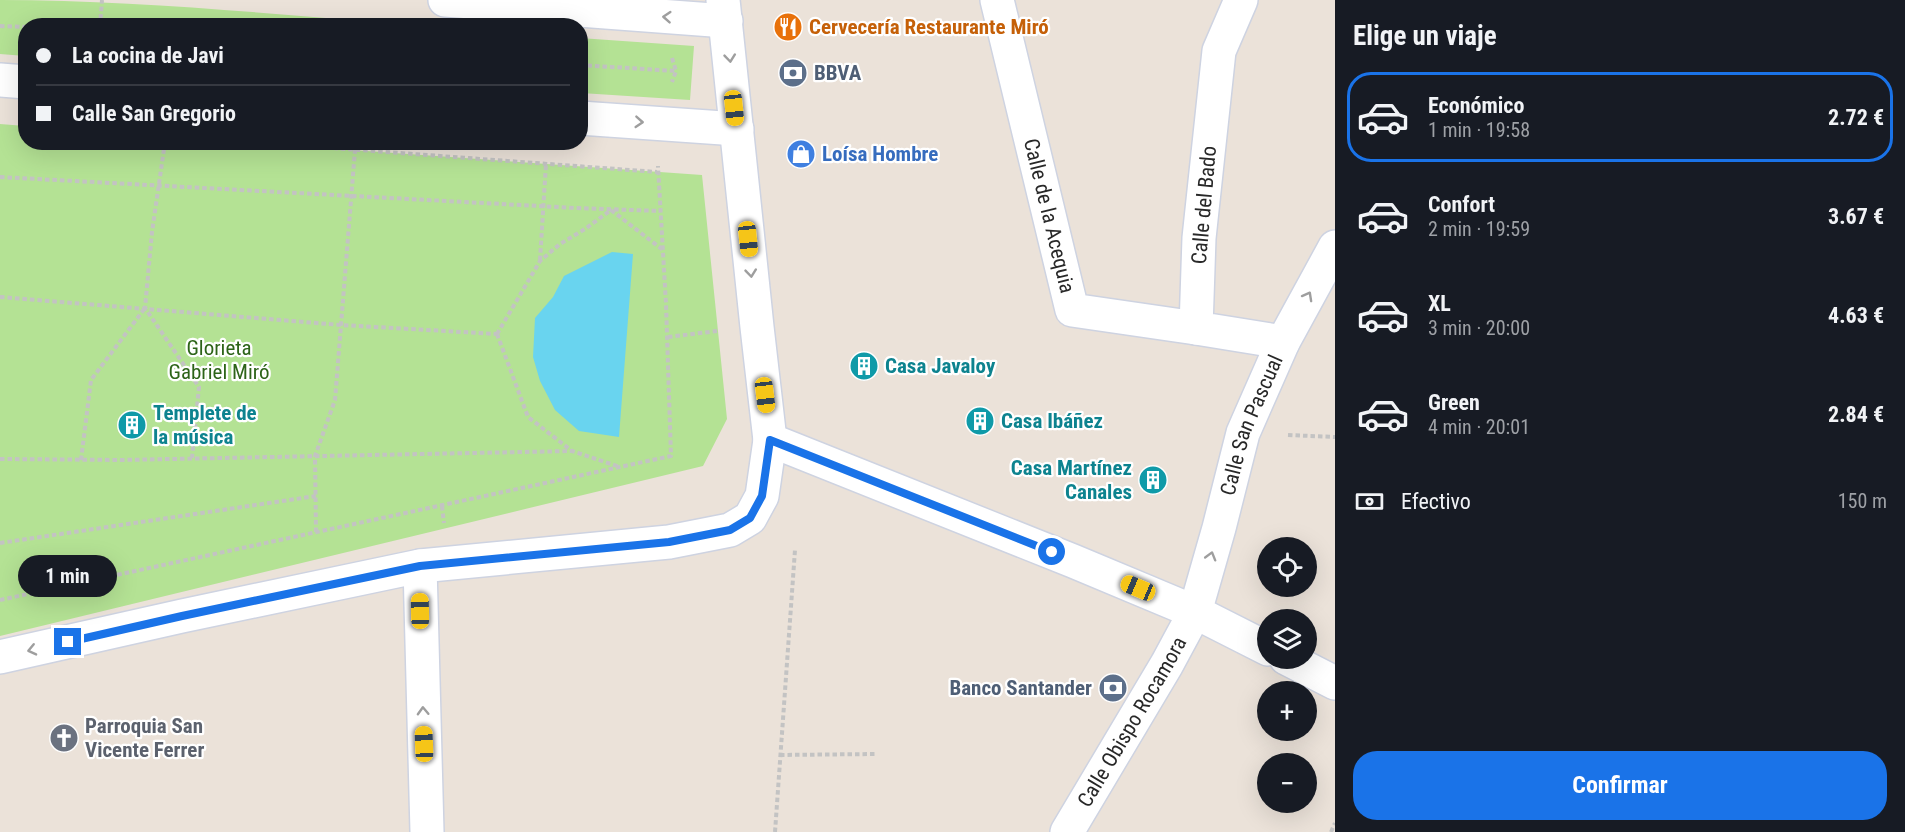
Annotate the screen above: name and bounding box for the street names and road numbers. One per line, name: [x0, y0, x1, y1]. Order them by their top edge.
street label: Calle de la Acequia: [1019, 136, 1079, 296]
street label: Calle del Bado: [1187, 145, 1221, 265]
street label: Calle San Pascual: [1216, 351, 1288, 498]
street label: Calle Obispo Rocamora: [1073, 633, 1191, 811]

